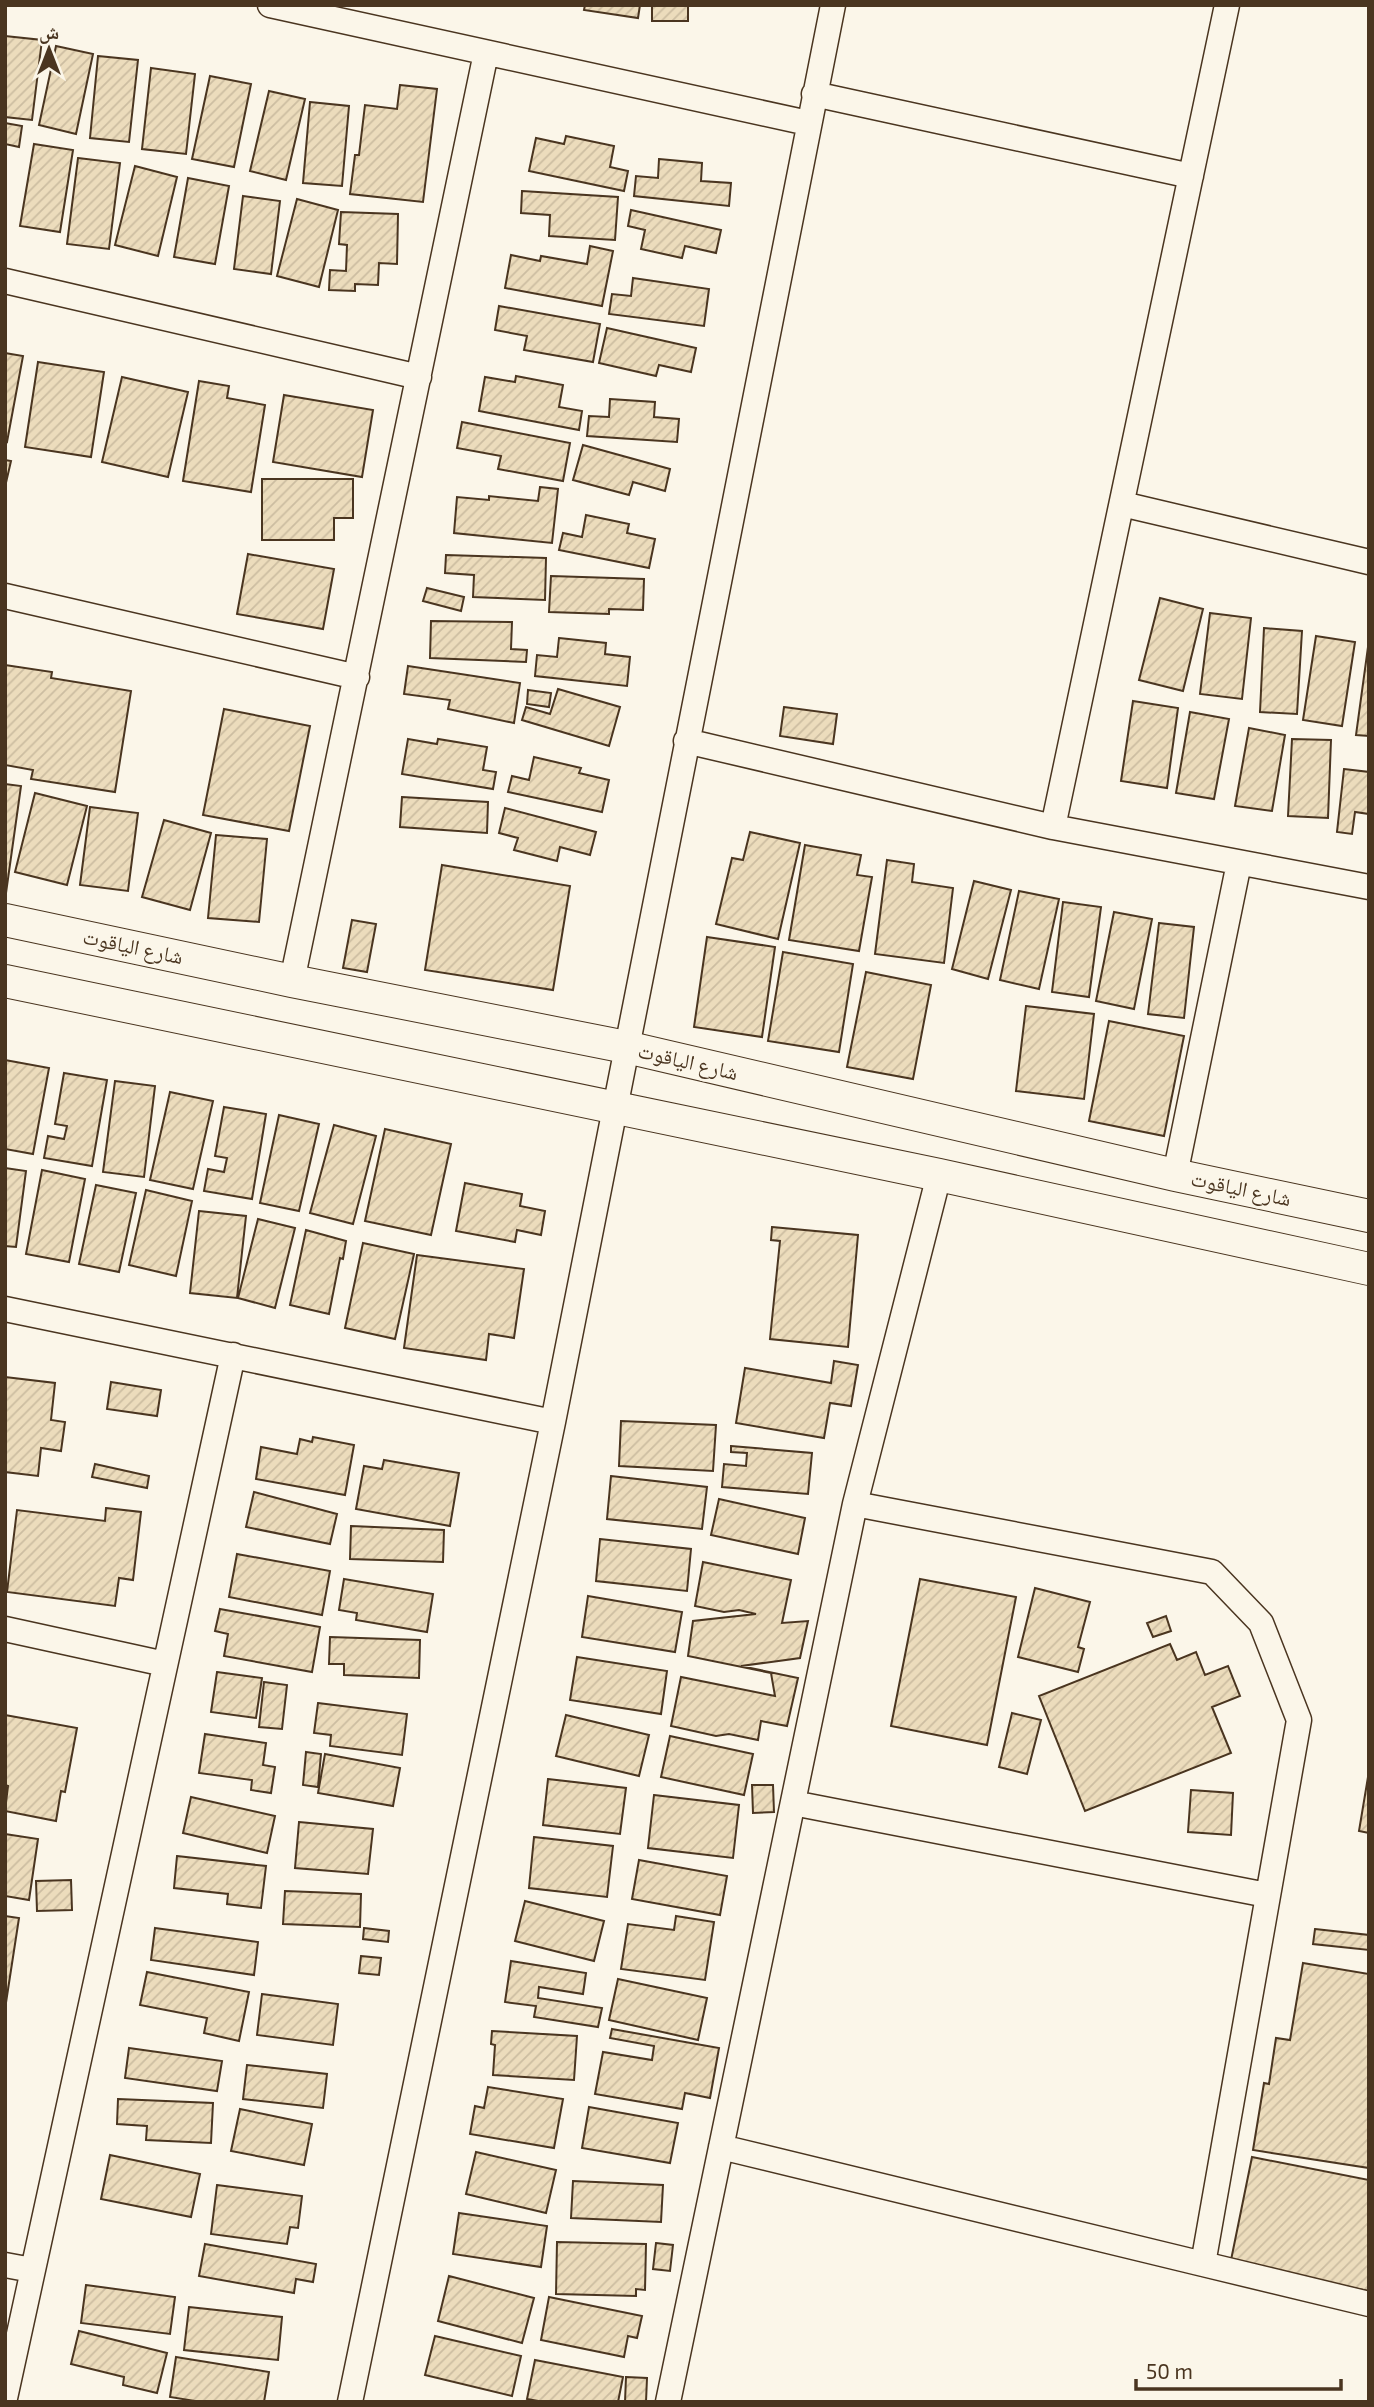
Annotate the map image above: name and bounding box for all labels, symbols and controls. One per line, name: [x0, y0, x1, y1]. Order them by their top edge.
north arrow: [14, 14, 84, 84]
text: ش: [39, 20, 59, 44]
street label: شارع الياقوت: [81, 923, 186, 970]
street label: شارع الياقوت: [635, 1037, 741, 1086]
street label: شارع الياقوت: [1189, 1165, 1294, 1212]
scale bar: [1136, 2348, 1341, 2392]
text: 50 m: [1146, 2358, 1193, 2383]

